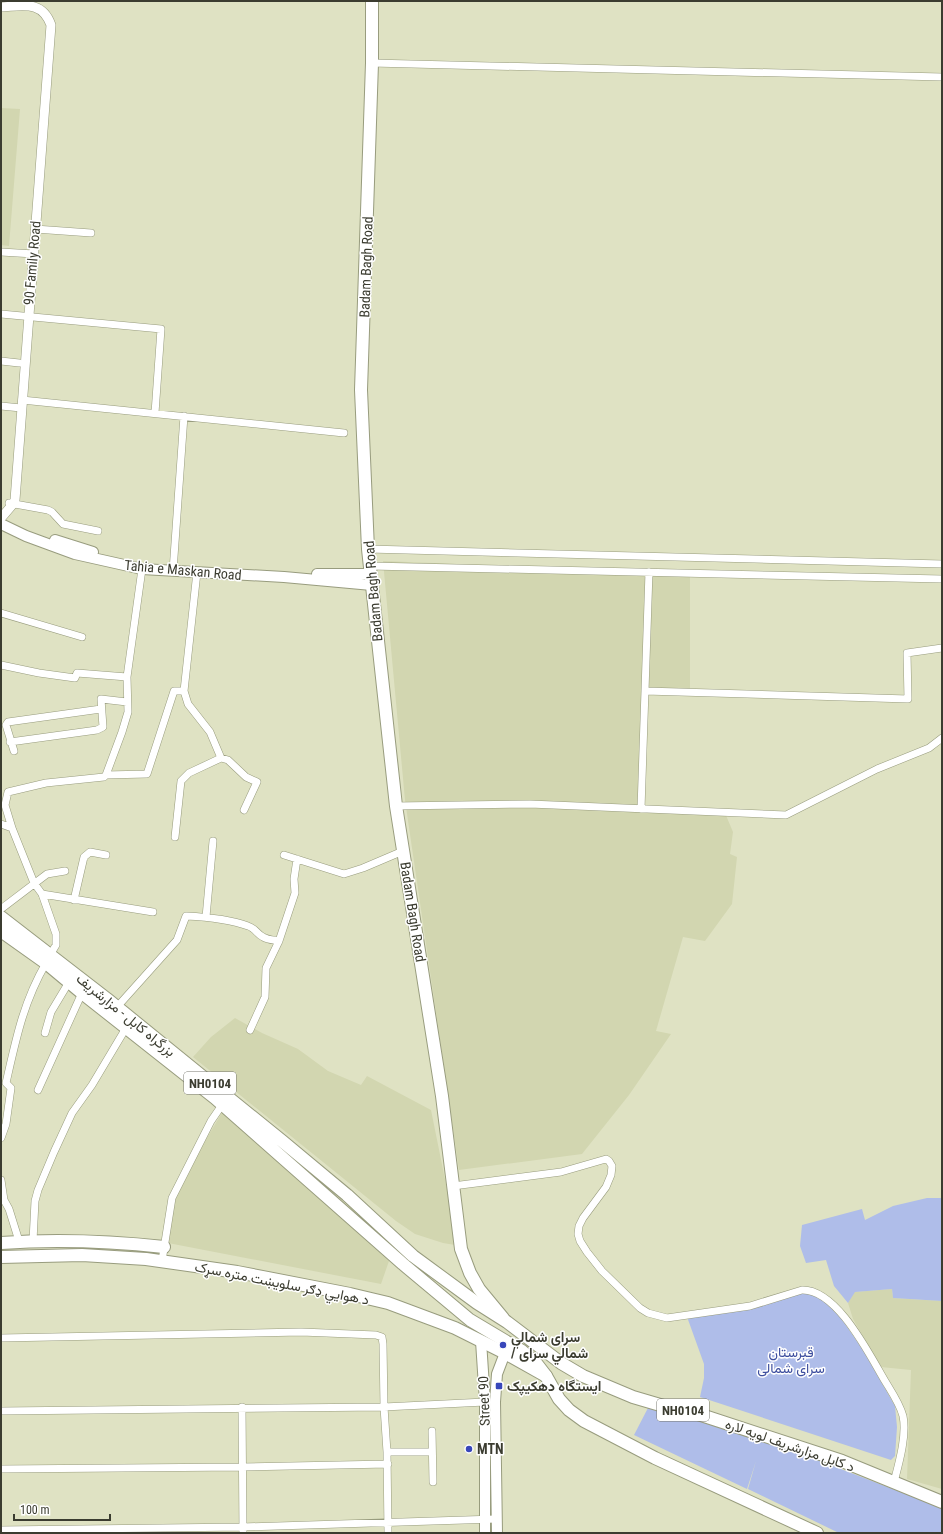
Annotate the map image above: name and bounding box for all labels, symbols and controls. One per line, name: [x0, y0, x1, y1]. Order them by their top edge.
street label: Badam Bagh Road: [356, 216, 376, 318]
street label: 90 Family Road: [20, 220, 44, 306]
street label: Badam Bagh Road: [361, 540, 385, 642]
street label: Tahia e Maskan Road: [124, 557, 242, 583]
street label: Badam Bagh Road: [397, 861, 429, 963]
street label: بزرگراه کابل - مزارشریف: [73, 970, 179, 1061]
road number: NH0104: [184, 1072, 236, 1094]
street label: د هوايي ډګر سلویښت متره سړک: [193, 1258, 371, 1312]
place label: سرای شمالي / شمالي سرای: [511, 1329, 588, 1365]
marker: سرای شمالي / شمالي سرای: [498, 1340, 508, 1350]
park label: قبرستان سرای شمالی: [757, 1344, 825, 1377]
street label: Street 90: [475, 1376, 493, 1426]
place label: ایستگاه دهکیپک: [507, 1378, 601, 1396]
marker: ایستگاه دهکیپک: [494, 1381, 504, 1391]
road number: NH0104: [657, 1399, 709, 1421]
street label: د کابل مزارشریف لویه لاره: [723, 1415, 857, 1476]
place label: MTN: [477, 1441, 504, 1457]
marker: MTN: [464, 1444, 474, 1454]
scale bar: [14, 1496, 110, 1522]
text: 100 m: [20, 1503, 50, 1517]

